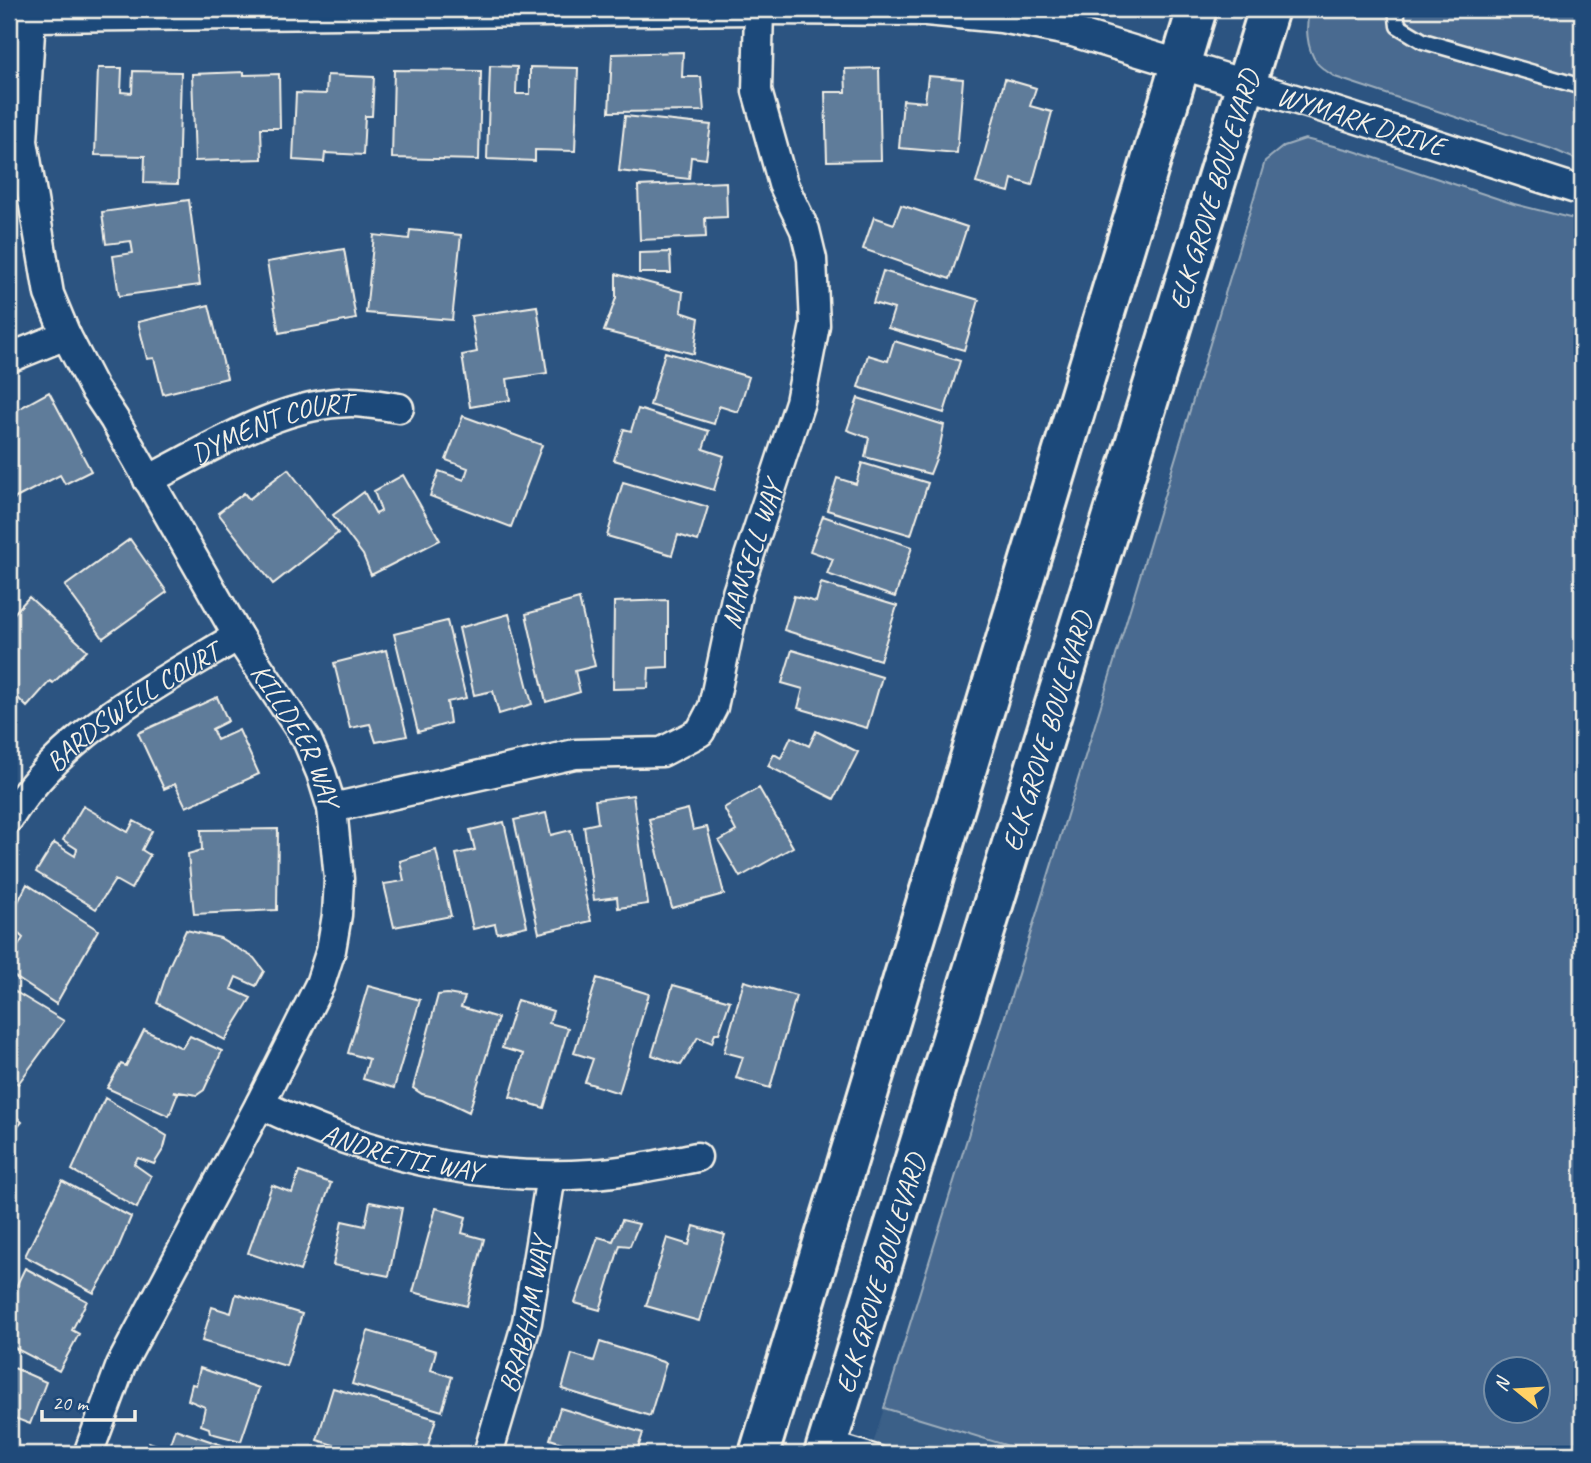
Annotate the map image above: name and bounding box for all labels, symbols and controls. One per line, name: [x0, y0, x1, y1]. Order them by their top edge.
street label: ELK GROVE BOULEVARD: [1160, 63, 1267, 313]
street label: WYMARK DRIVE: [1273, 77, 1453, 164]
street label: DYMENT COURT: [184, 384, 359, 472]
street label: MANSELL WAY: [712, 471, 792, 632]
street label: ELK GROVE BOULEVARD: [993, 605, 1101, 855]
street label: BARDSWELL COURT: [37, 631, 231, 779]
street label: KILLDEER WAY: [243, 656, 350, 816]
street label: ANDRETTI WAY: [317, 1115, 489, 1189]
street label: ELK GROVE BOULEVARD: [826, 1147, 934, 1397]
street label: BRABHAM WAY: [490, 1229, 559, 1396]
north arrow: [1482, 1354, 1552, 1424]
text: N: [1489, 1373, 1516, 1394]
scale bar: [42, 1379, 135, 1423]
text: 20 m: [52, 1390, 90, 1416]

